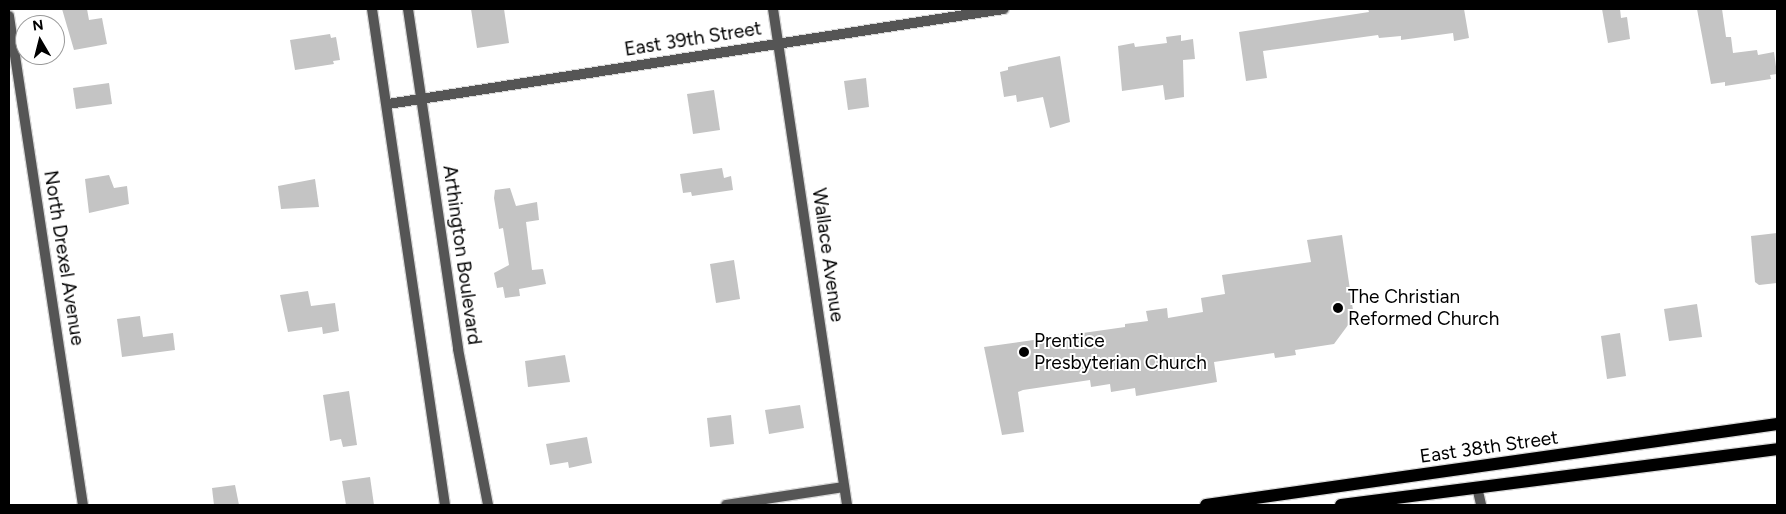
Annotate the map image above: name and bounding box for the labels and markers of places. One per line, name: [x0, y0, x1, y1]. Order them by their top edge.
place label: The Christian Reformed Church: [1348, 286, 1499, 330]
marker: The Christian Reformed Church: [1332, 302, 1344, 314]
place label: Prentice Presbyterian Church: [1034, 330, 1207, 374]
marker: Prentice Presbyterian Church: [1018, 346, 1030, 358]

